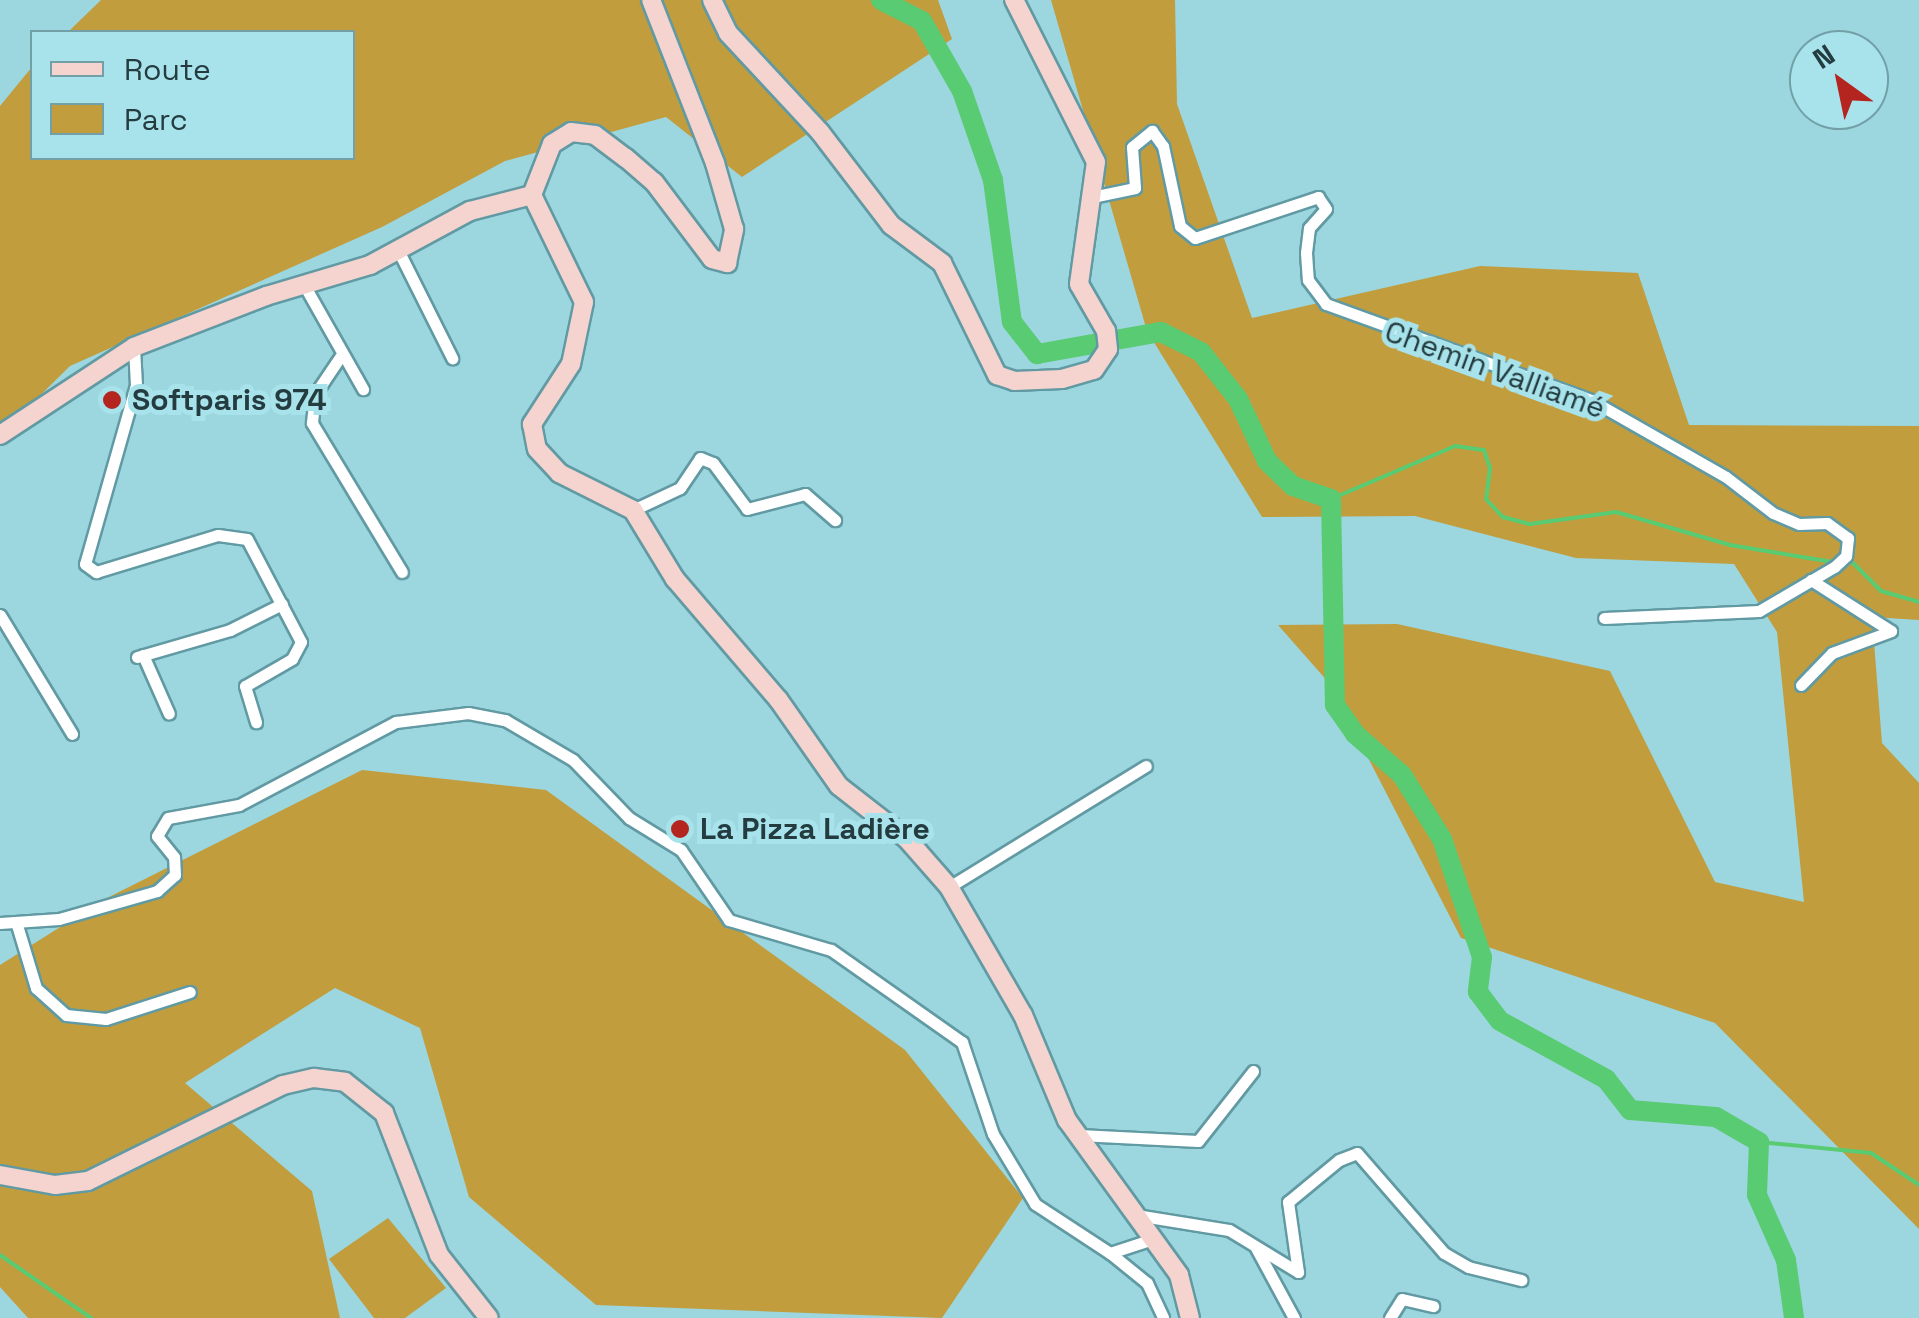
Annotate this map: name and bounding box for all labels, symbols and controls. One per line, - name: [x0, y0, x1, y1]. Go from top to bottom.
- legend: [30, 30, 355, 160]
- north arrow: [1789, 30, 1889, 130]
- text: N: [1806, 36, 1841, 77]
- text: Route: [124, 50, 211, 89]
- text: Parc: [124, 100, 188, 139]
- street label: Chemin Valliamé: [1380, 313, 1610, 427]
- place label: Softparis 974: [132, 382, 326, 418]
- marker: Softparis 974: [101, 389, 123, 411]
- place label: La Pizza Ladière: [700, 811, 930, 847]
- marker: La Pizza Ladière: [669, 818, 691, 840]

